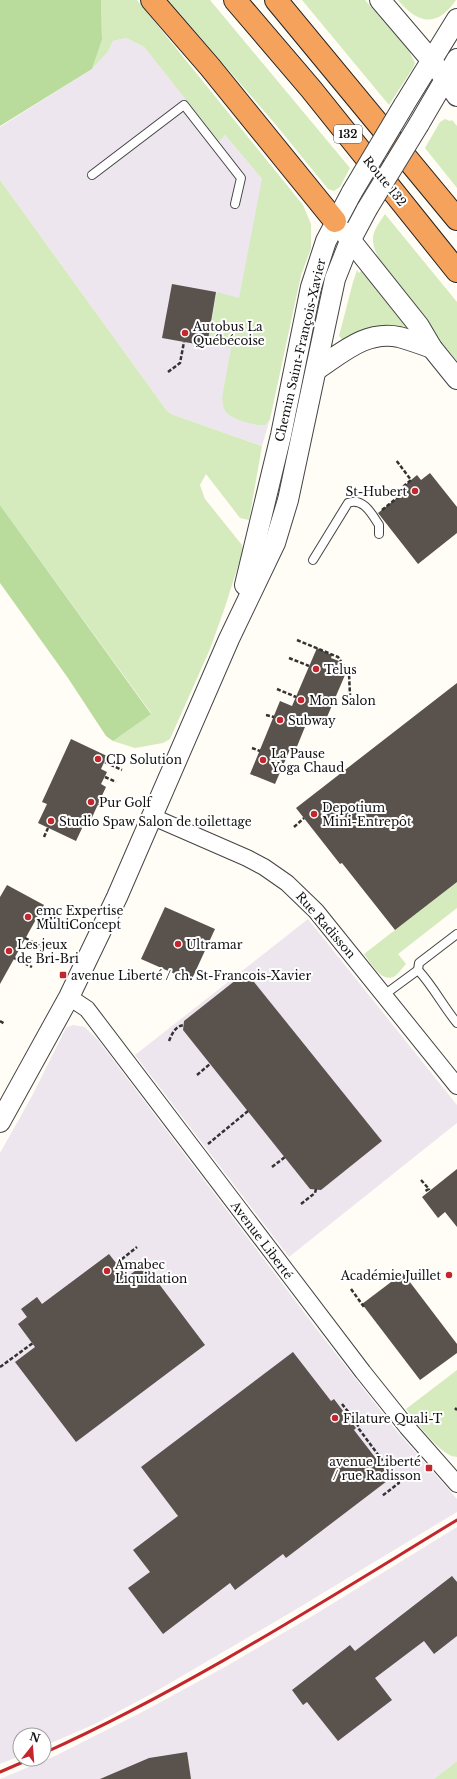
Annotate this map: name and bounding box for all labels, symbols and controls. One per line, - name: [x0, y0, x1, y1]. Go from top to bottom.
- road number: 132: [334, 125, 362, 143]
- street label: Route 132: [360, 153, 410, 209]
- street label: Chemin Saint-François-Xavier: [272, 257, 328, 443]
- place label: Autobus La Québécoise: [192, 319, 265, 348]
- marker: Autobus La Québécoise: [180, 328, 190, 338]
- place label: St-Hubert: [345, 484, 407, 499]
- marker: St-Hubert: [410, 486, 420, 496]
- place label: Telus: [324, 662, 357, 677]
- marker: Telus: [311, 664, 321, 674]
- place label: Mon Salon: [309, 693, 376, 708]
- marker: Mon Salon: [296, 695, 306, 705]
- place label: Subway: [288, 713, 336, 728]
- marker: Subway: [275, 715, 285, 725]
- place label: La Pause Yoga Chaud: [270, 746, 344, 775]
- place label: CD Solution: [106, 752, 182, 767]
- marker: CD Solution: [93, 754, 103, 764]
- marker: La Pause Yoga Chaud: [258, 755, 268, 765]
- place label: Pur Golf: [99, 795, 153, 810]
- marker: Pur Golf: [86, 797, 96, 807]
- place label: Depotium Mini-Entrepôt: [322, 800, 412, 829]
- marker: Depotium Mini-Entrepôt: [309, 809, 319, 819]
- place label: Studio Spaw Salon de toilettage: [59, 814, 252, 829]
- marker: Studio Spaw Salon de toilettage: [46, 816, 56, 826]
- street label: Rue Radisson: [293, 889, 359, 961]
- place label: emc Expertise MultiConcept: [36, 903, 123, 932]
- marker: emc Expertise MultiConcept: [23, 912, 33, 922]
- place label: Les jeux de Bri-Bri: [17, 937, 79, 966]
- place label: Ultramar: [186, 937, 243, 952]
- marker: Ultramar: [173, 939, 183, 949]
- marker: Les jeux de Bri-Bri: [4, 946, 14, 956]
- place label: avenue Liberté / ch. St-Francois-Xavier: [71, 968, 311, 983]
- marker: avenue Liberté / ch. St-Francois-Xavier: [58, 970, 68, 980]
- street label: Avenue Liberté: [227, 1197, 296, 1282]
- place label: Amabec Liquidation: [114, 1257, 187, 1286]
- marker: Amabec Liquidation: [102, 1266, 112, 1276]
- place label: Académie Juillet: [340, 1268, 441, 1283]
- marker: Académie Juillet: [444, 1270, 454, 1280]
- place label: Filature Quali-T: [343, 1411, 443, 1426]
- marker: Filature Quali-T: [330, 1413, 340, 1423]
- place label: avenue Liberté / rue Radisson: [329, 1454, 421, 1483]
- marker: avenue Liberté / rue Radisson: [424, 1463, 434, 1473]
- north arrow: [12, 1727, 52, 1767]
- text: N: [28, 1729, 43, 1746]

